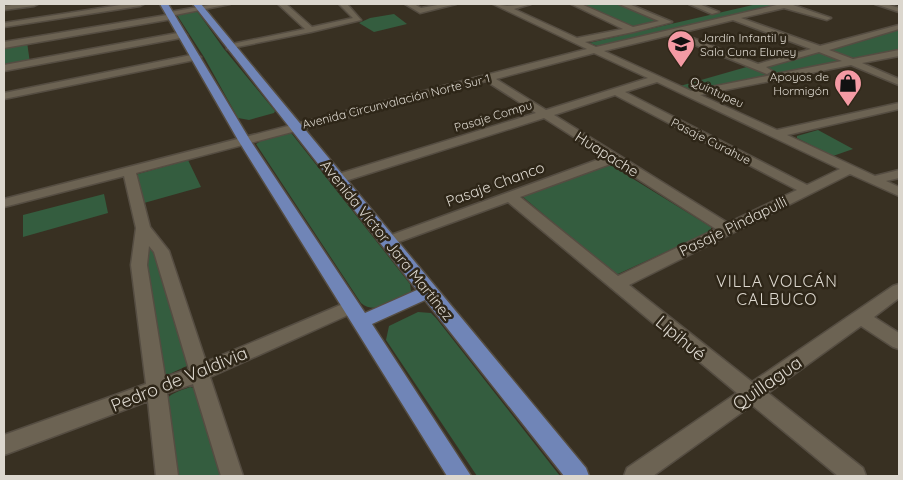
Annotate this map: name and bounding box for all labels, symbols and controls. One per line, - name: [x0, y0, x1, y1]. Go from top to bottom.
- school or university icon: Jardín Infantil y Sala Cuna Eluney: [666, 29, 696, 68]
- place label: Jardín Infantil y Sala Cuna Eluney: [700, 30, 796, 59]
- shop icon: Apoyos de Hormigón: [833, 68, 863, 107]
- place label: Apoyos de Hormigón: [770, 69, 829, 98]
- street label: Avenida Circunvalación Norte Sur 1: [301, 70, 491, 132]
- street label: Quintupeu: [688, 73, 746, 111]
- street label: Pasaje Compu: [452, 97, 534, 135]
- street label: Pasaje Curahue: [669, 114, 754, 168]
- street label: Huapache: [572, 127, 642, 181]
- street label: Avenida Víctor Jara Martínez: [316, 156, 458, 324]
- street label: Pasaje Chanco: [443, 157, 547, 211]
- street label: Pasaje Pindapulli: [676, 192, 790, 260]
- district label: VILLA VOLCÁN CALBUCO: [716, 271, 838, 309]
- street label: Lipihué: [651, 310, 711, 366]
- street label: Pedro de Valdivia: [107, 341, 251, 417]
- street label: Quillagua: [728, 351, 806, 415]

